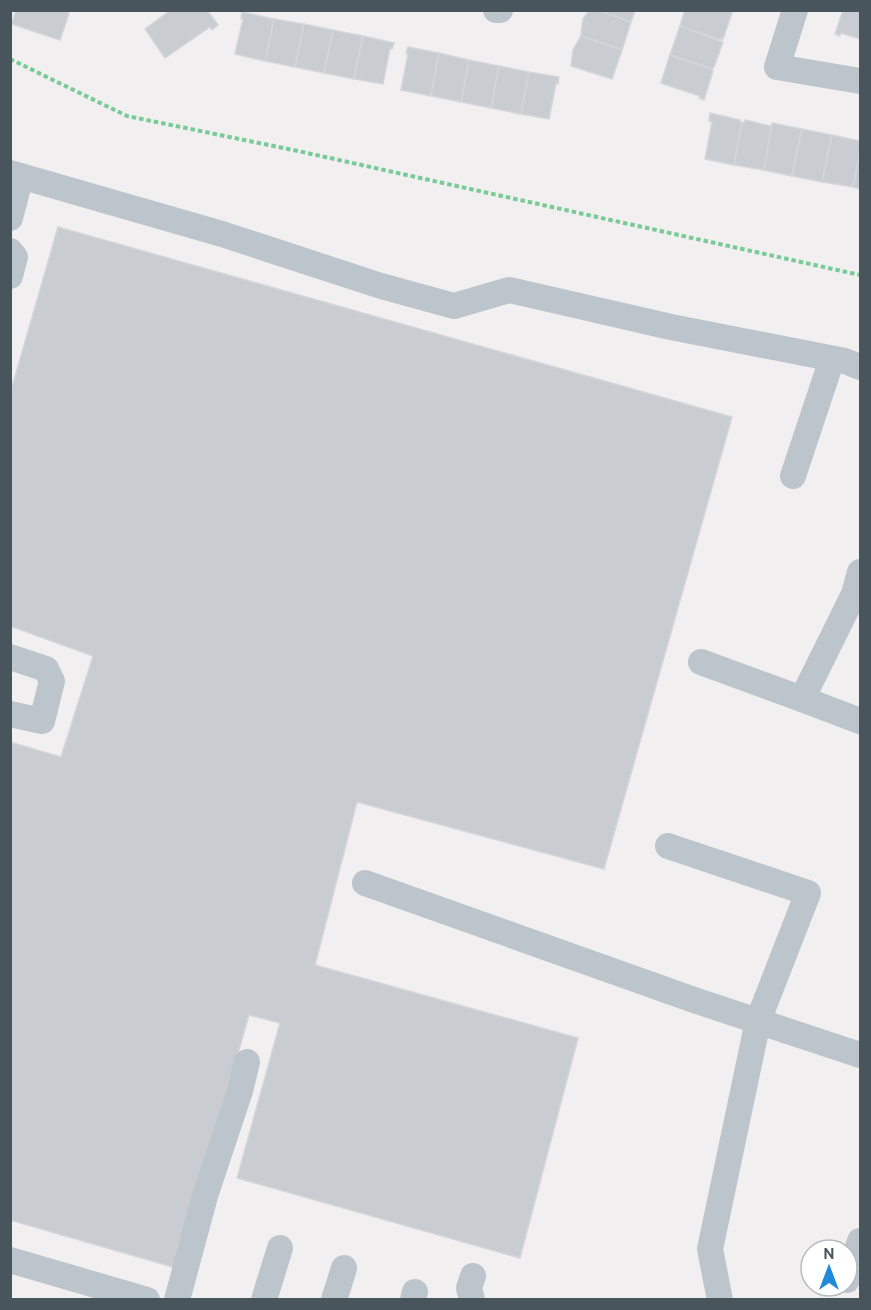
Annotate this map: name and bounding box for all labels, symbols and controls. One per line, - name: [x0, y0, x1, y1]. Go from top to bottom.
- north arrow: [799, 1238, 859, 1298]
- text: N: [823, 1244, 835, 1263]

